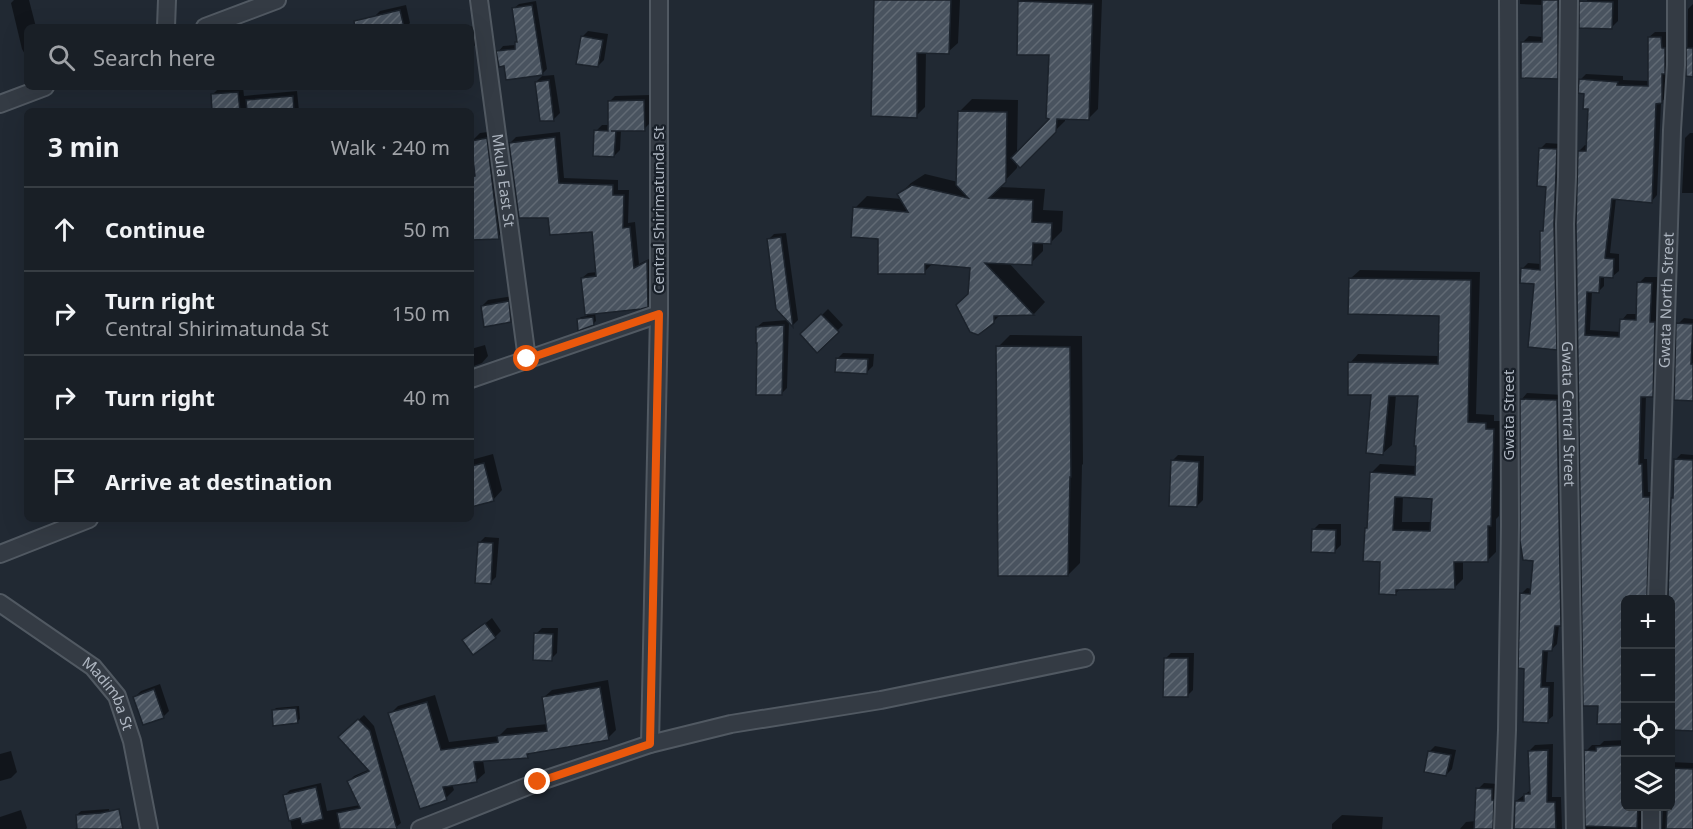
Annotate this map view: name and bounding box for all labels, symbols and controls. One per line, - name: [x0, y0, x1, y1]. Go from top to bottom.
- search box: [24, 24, 474, 90]
- icon: search: [45, 41, 78, 74]
- text: Search here: [93, 42, 215, 72]
- street label: Central Shirimatunda St: [648, 126, 668, 294]
- text: 3 min: [48, 129, 120, 165]
- street label: Mkula East St: [488, 132, 520, 229]
- text: Walk · 240 m: [331, 134, 450, 161]
- icon: ahead: [48, 213, 81, 246]
- text: Continue: [105, 214, 205, 244]
- text: 50 m: [403, 216, 450, 243]
- street label: Gwata North Street: [1653, 231, 1678, 368]
- text: Turn right: [105, 285, 215, 315]
- icon: right: [48, 297, 81, 330]
- text: 150 m: [392, 300, 450, 327]
- text: Central Shirimatunda St: [105, 315, 329, 342]
- street label: Gwata Central Street: [1558, 341, 1580, 487]
- route start: [513, 345, 539, 371]
- street label: Gwata Street: [1498, 369, 1518, 460]
- icon: right: [48, 381, 81, 414]
- text: Turn right: [105, 382, 215, 412]
- text: 40 m: [403, 384, 450, 411]
- icon: arrive: [48, 465, 81, 498]
- text: Arrive at destination: [105, 466, 332, 496]
- map controls: [1621, 595, 1675, 811]
- button: +: [1621, 595, 1675, 649]
- button: −: [1621, 649, 1675, 703]
- street label: Madimba St: [79, 652, 139, 733]
- button: locate: [1621, 703, 1675, 757]
- button: layers: [1621, 757, 1675, 811]
- route end: [524, 768, 550, 794]

